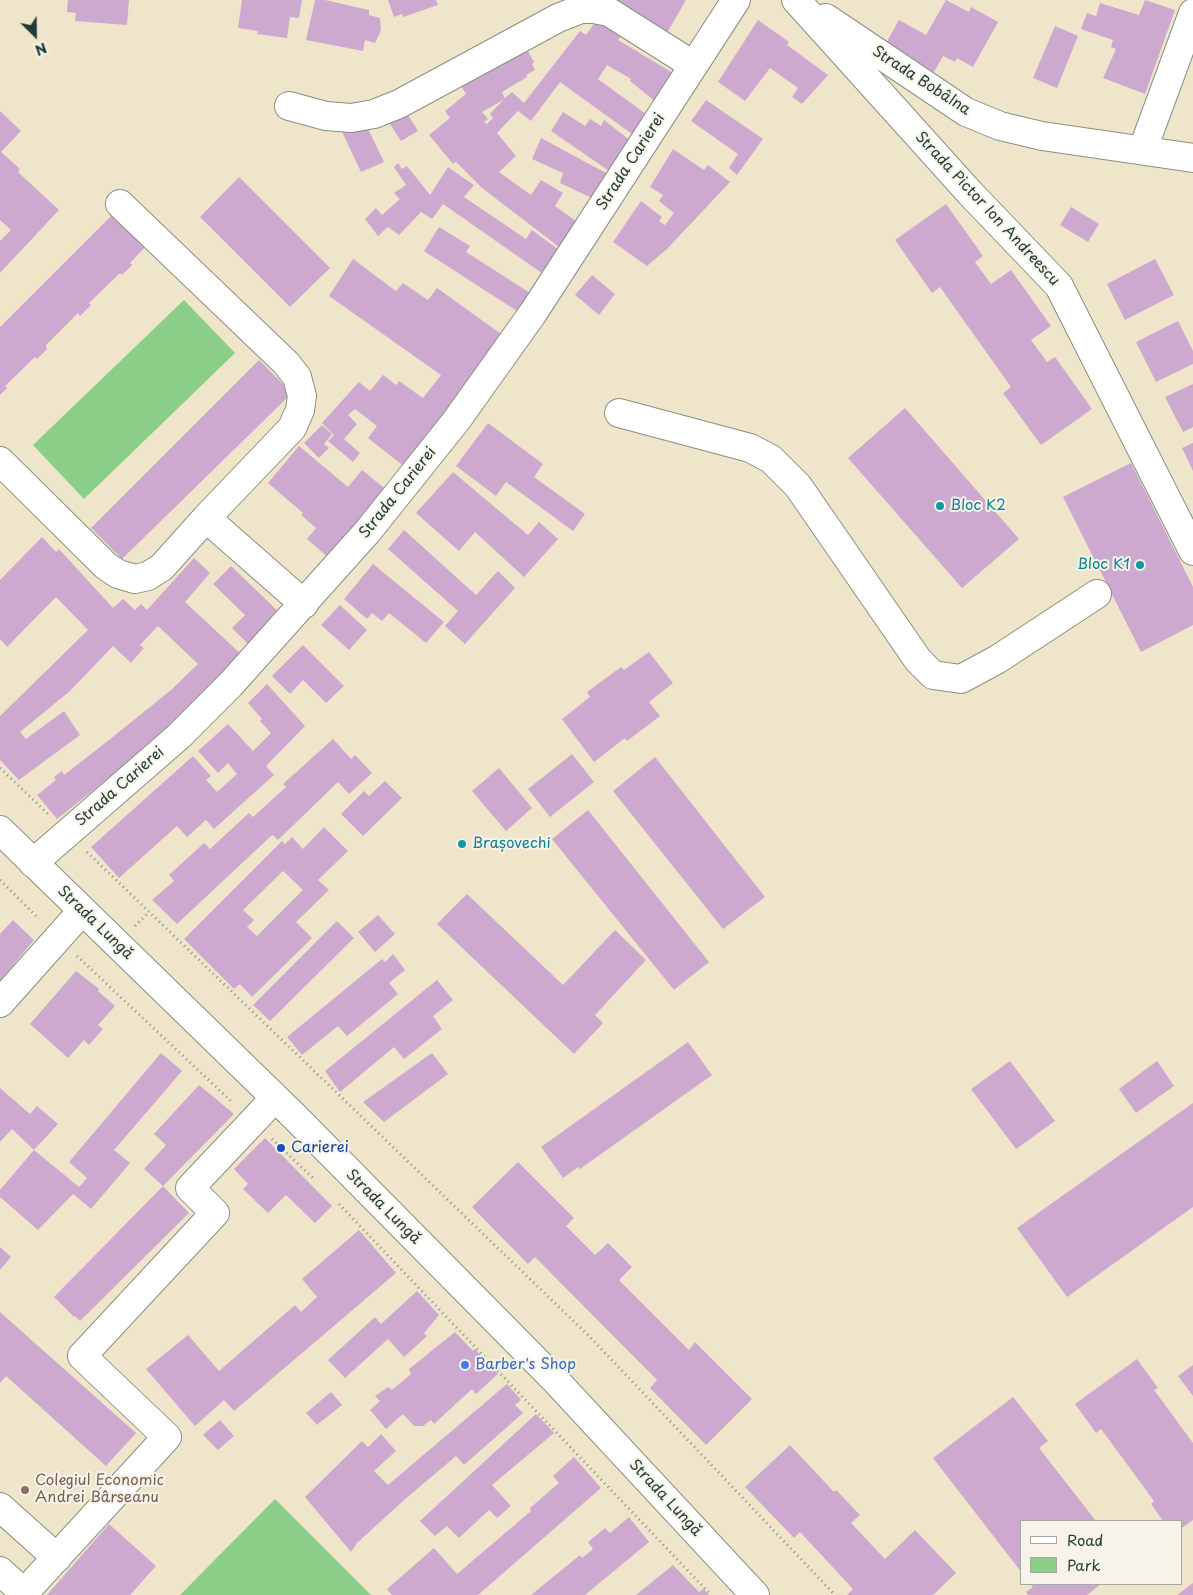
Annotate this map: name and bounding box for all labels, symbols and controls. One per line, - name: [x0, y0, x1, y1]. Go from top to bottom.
- north arrow: [10, 10, 60, 60]
- text: N: [32, 37, 50, 61]
- street label: Strada Bobâlna: [869, 43, 973, 119]
- street label: Strada Carierei: [593, 110, 669, 214]
- street label: Strada Pictor Ion Andreescu: [911, 128, 1063, 290]
- street label: Strada Carierei: [356, 444, 440, 542]
- place label: Bloc K2: [950, 497, 1006, 515]
- marker: Bloc K2: [934, 500, 946, 512]
- place label: Bloc K1: [1077, 556, 1130, 574]
- marker: Bloc K1: [1134, 559, 1146, 571]
- street label: Strada Carierei: [72, 743, 168, 831]
- place label: Brașovechi: [472, 835, 551, 853]
- marker: Brașovechi: [456, 838, 468, 850]
- street label: Strada Lungă: [53, 882, 137, 964]
- place label: Carierei: [291, 1139, 349, 1157]
- marker: Carierei: [275, 1142, 287, 1154]
- street label: Strada Lungă: [342, 1166, 424, 1248]
- place label: Barber's Shop: [475, 1356, 576, 1374]
- marker: Barber's Shop: [459, 1359, 471, 1371]
- street label: Strada Lungă: [625, 1456, 705, 1540]
- place label: Colegiul Economic Andrei Bârseanu: [35, 1472, 164, 1507]
- marker: Colegiul Economic Andrei Bârseanu: [19, 1484, 31, 1496]
- legend: [1020, 1520, 1183, 1585]
- text: Road: [1067, 1528, 1103, 1551]
- text: Park: [1067, 1553, 1101, 1576]

